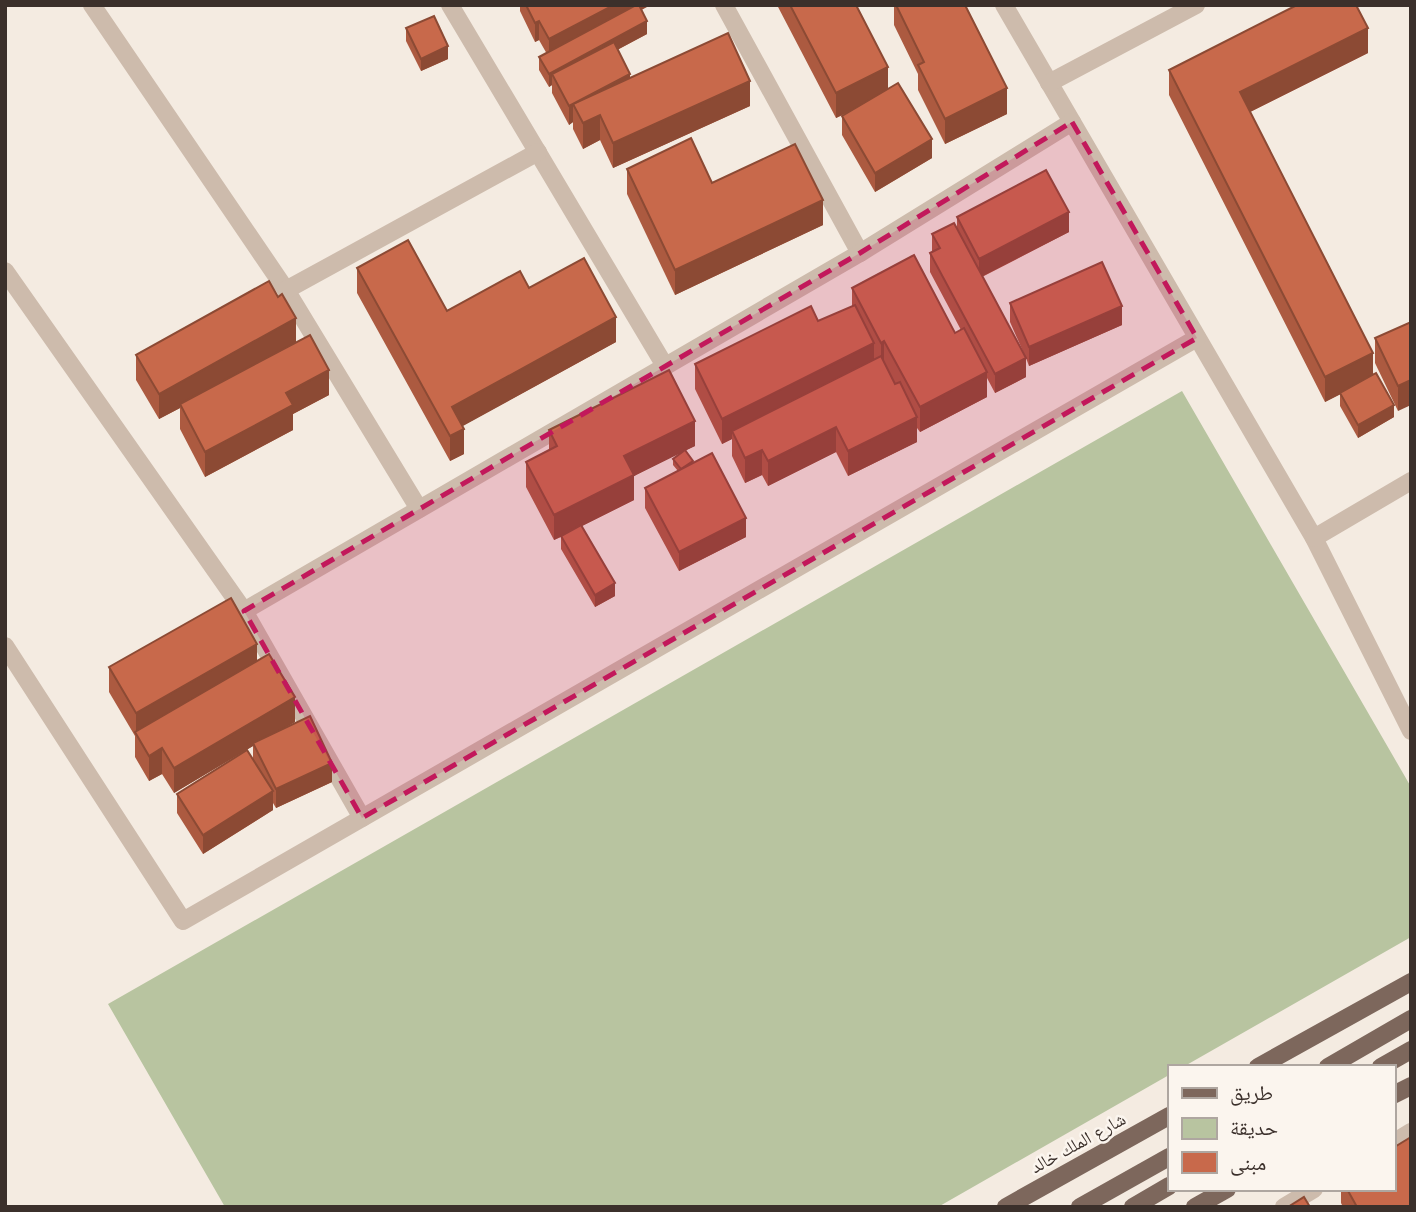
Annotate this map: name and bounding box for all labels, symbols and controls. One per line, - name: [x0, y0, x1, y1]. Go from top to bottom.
- legend: [1168, 1065, 1395, 1191]
- text: طريق: [1230, 1079, 1273, 1106]
- street label: شارع الملك خالد: [1026, 1107, 1130, 1178]
- text: حديقة: [1230, 1114, 1278, 1140]
- text: مبنى: [1230, 1149, 1266, 1176]

